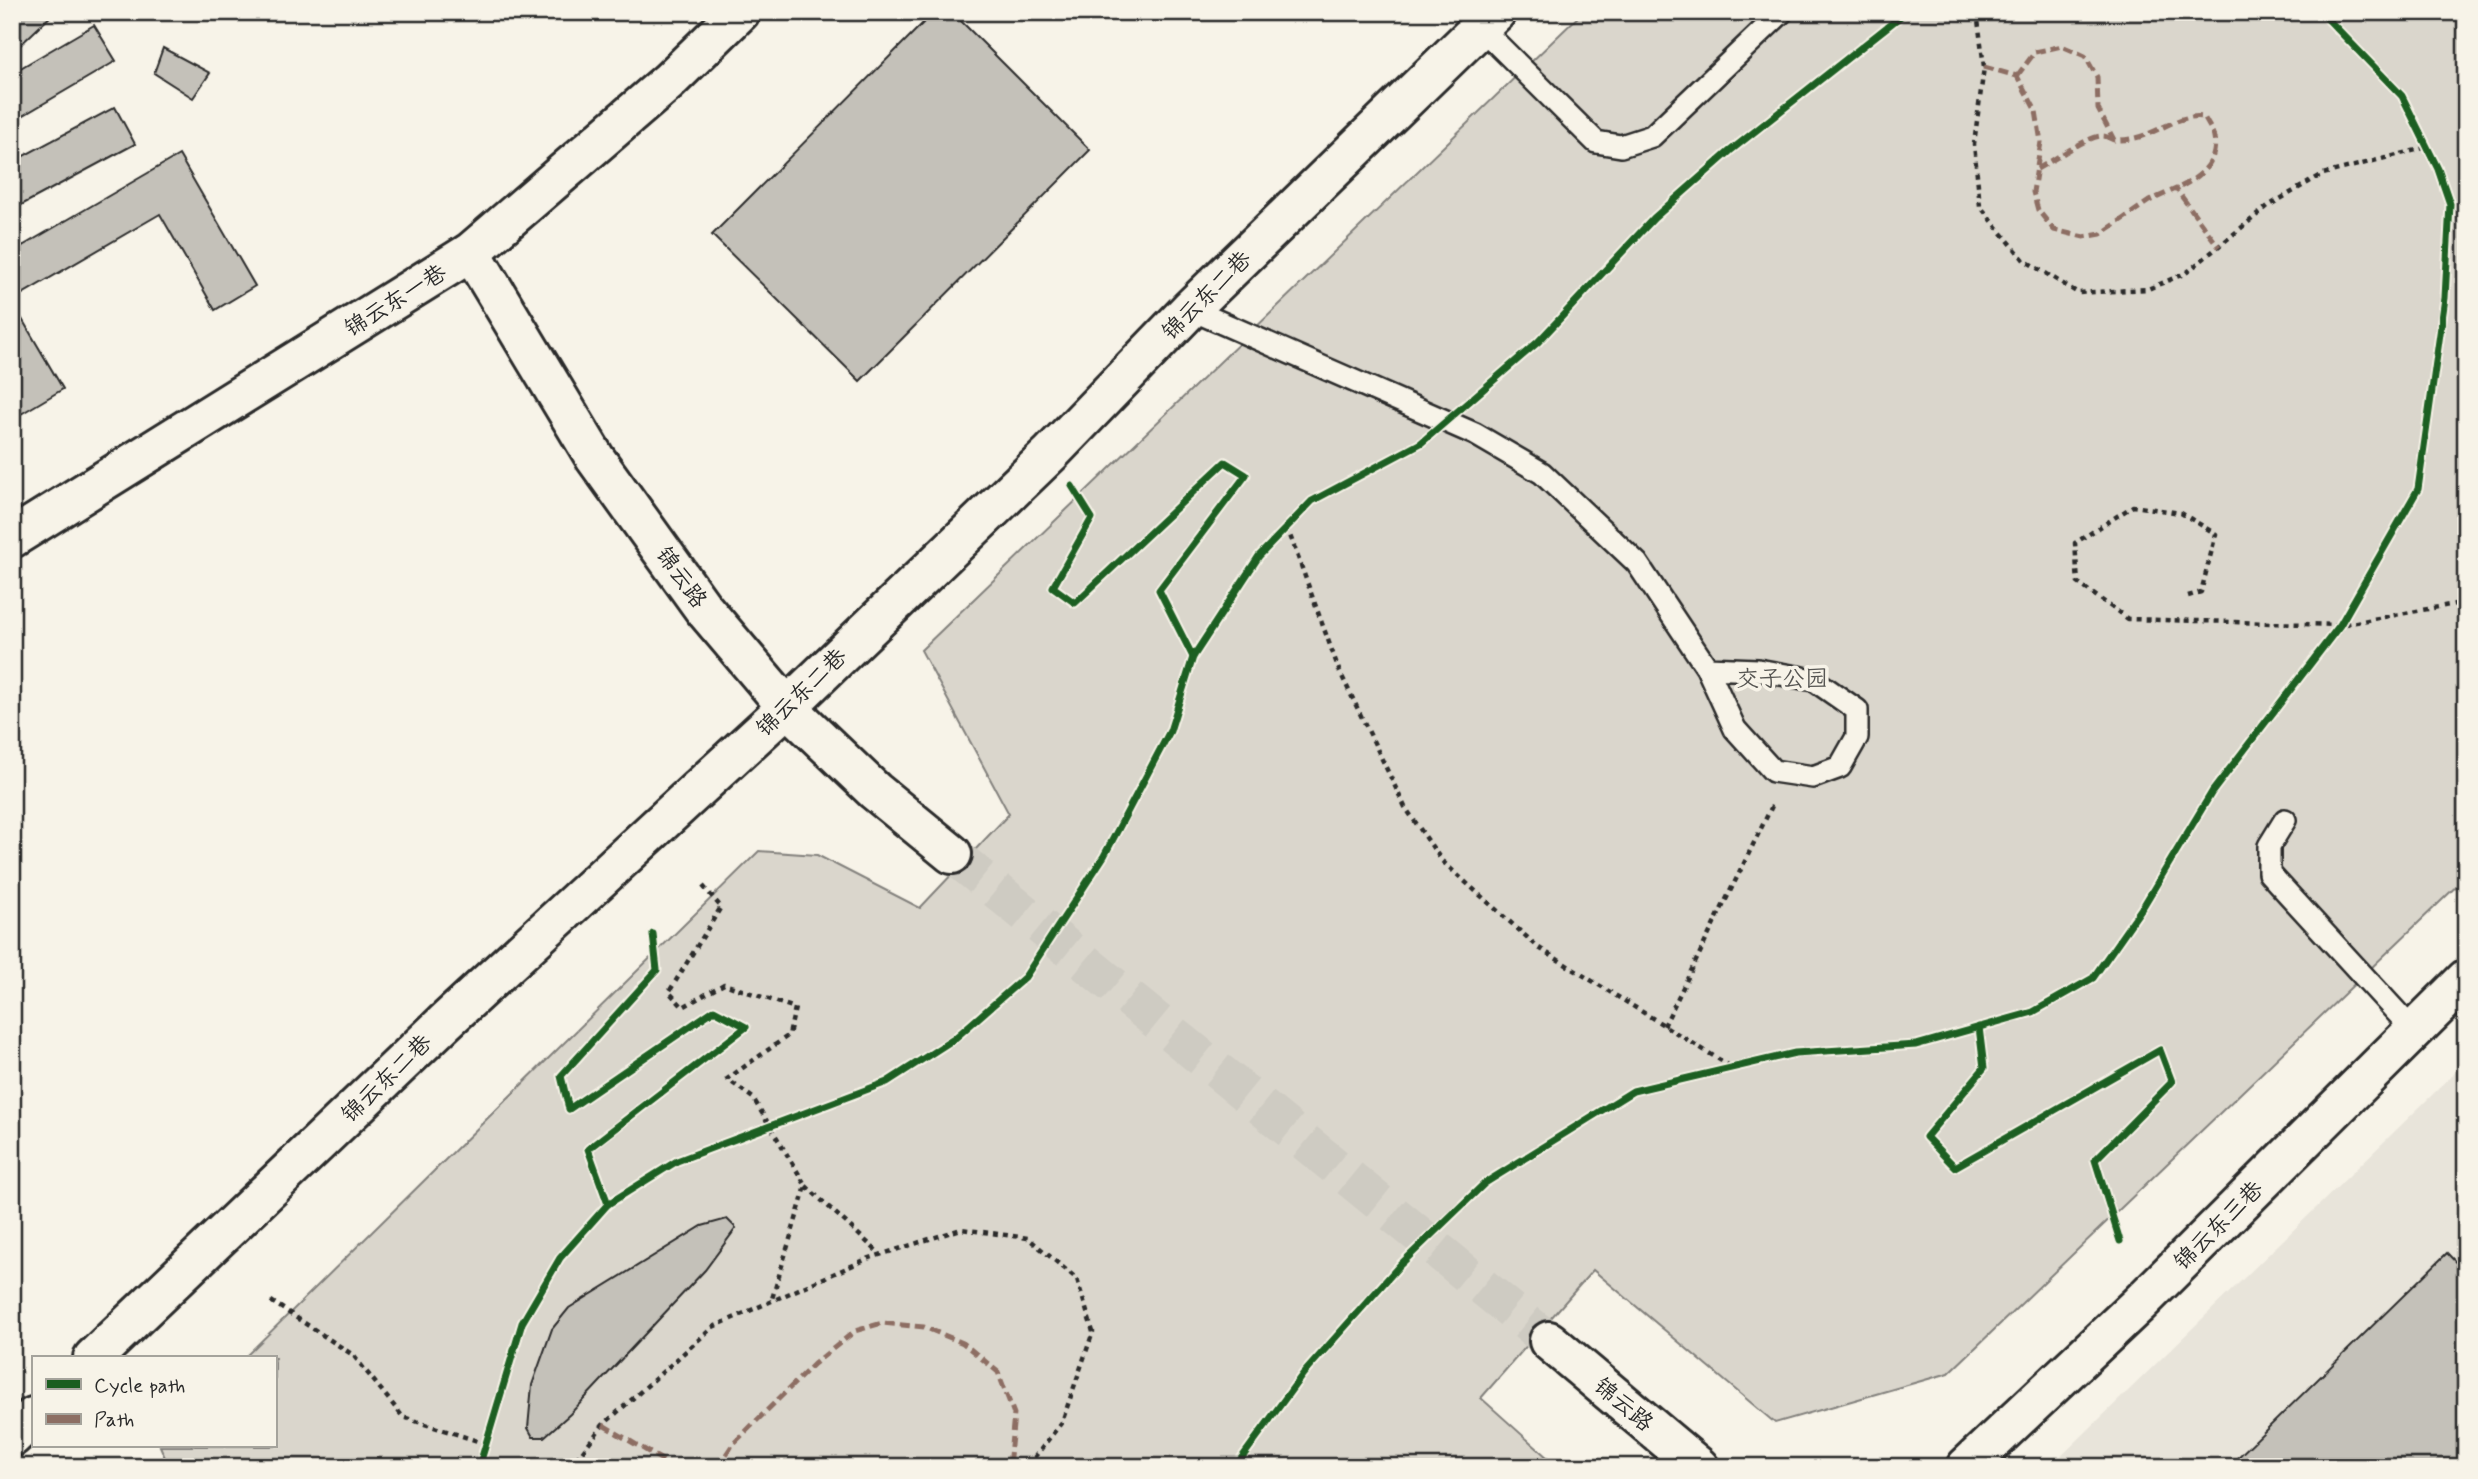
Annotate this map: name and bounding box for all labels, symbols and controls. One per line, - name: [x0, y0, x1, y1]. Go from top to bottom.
- street label: 锦云东二巷: [1156, 244, 1259, 348]
- street label: 锦云东一巷: [339, 258, 454, 345]
- street label: 锦云路: [648, 541, 713, 615]
- street label: 锦云东二巷: [751, 642, 855, 744]
- park label: 交子公园: [1736, 665, 1828, 695]
- street label: 锦云东二巷: [336, 1028, 440, 1130]
- street label: 锦云东三巷: [2168, 1174, 2271, 1278]
- legend: [32, 1356, 276, 1448]
- text: Cycle path: [94, 1372, 185, 1400]
- street label: 锦云路: [1587, 1372, 1659, 1439]
- text: Path: [94, 1406, 134, 1434]

